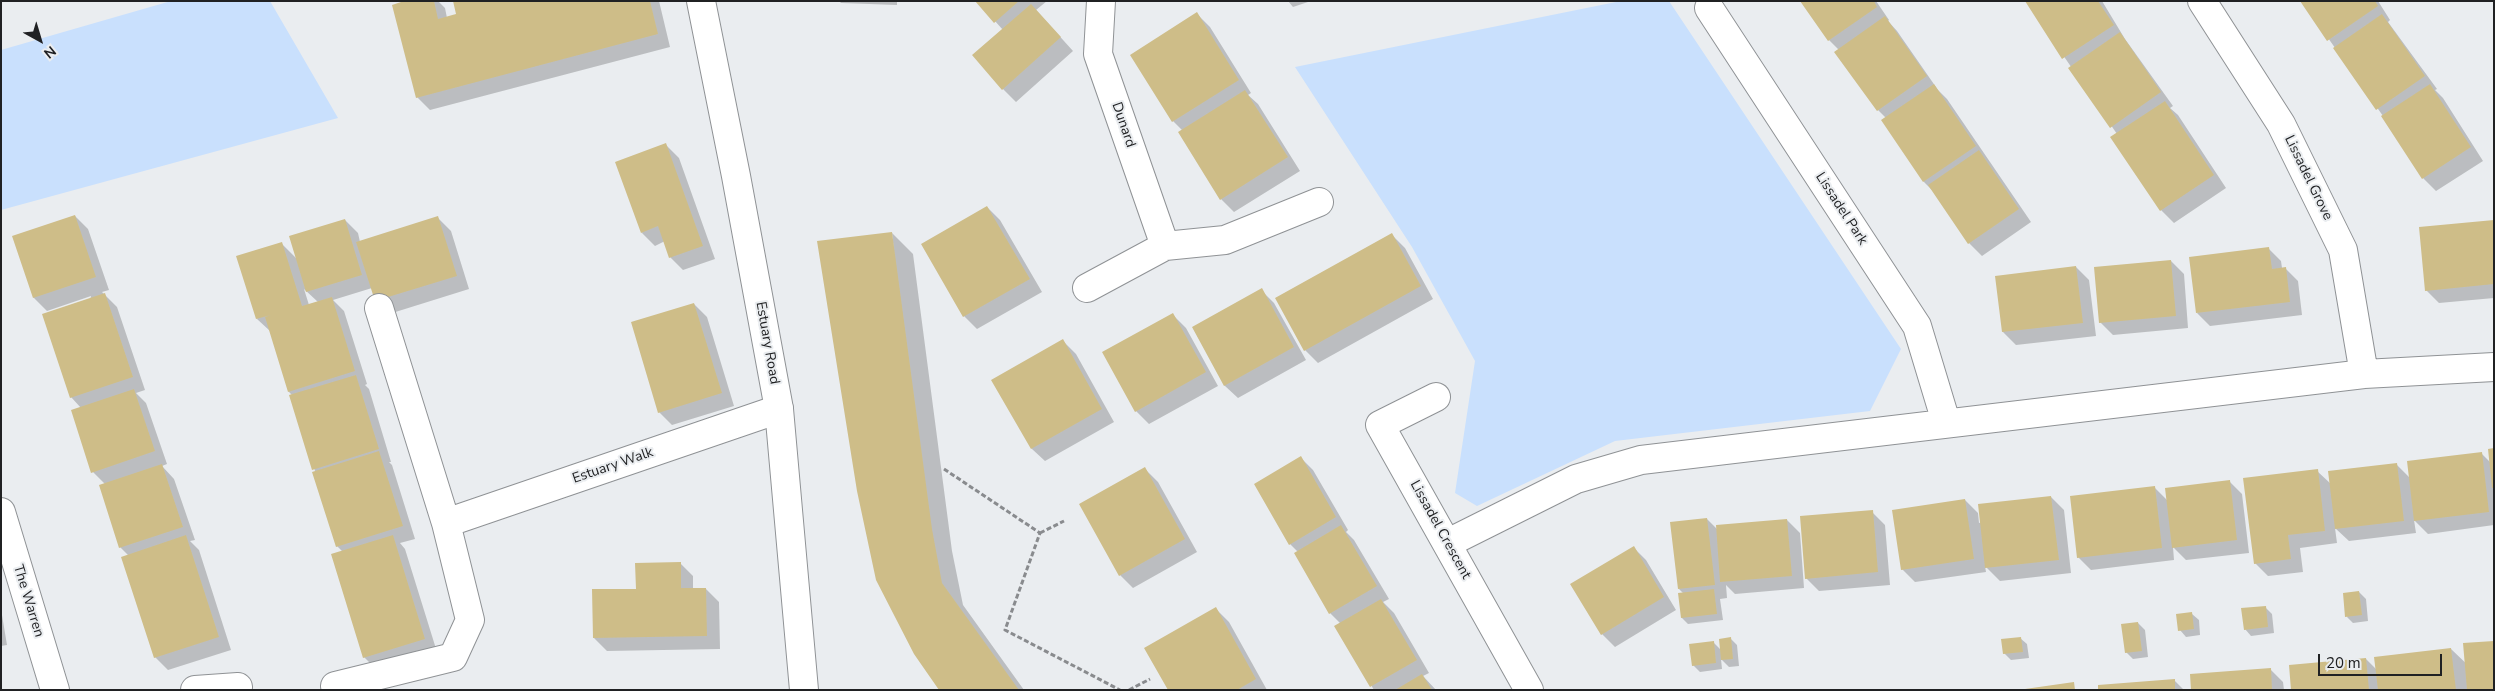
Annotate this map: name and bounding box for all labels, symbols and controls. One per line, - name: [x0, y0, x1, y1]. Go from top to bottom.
- north arrow: [15, 15, 65, 65]
- text: N: [40, 41, 60, 63]
- street label: Dunard: [1107, 100, 1139, 150]
- street label: Lissadel Grove: [2280, 133, 2336, 223]
- street label: Lissadel Park: [1811, 170, 1871, 248]
- street label: Estuary Road: [751, 300, 783, 386]
- street label: Estuary Walk: [570, 444, 656, 488]
- street label: Lissadel Crescent: [1406, 478, 1474, 582]
- street label: The Warren: [9, 563, 47, 639]
- scale bar: [2320, 644, 2444, 676]
- text: 20 m: [2326, 653, 2361, 673]

